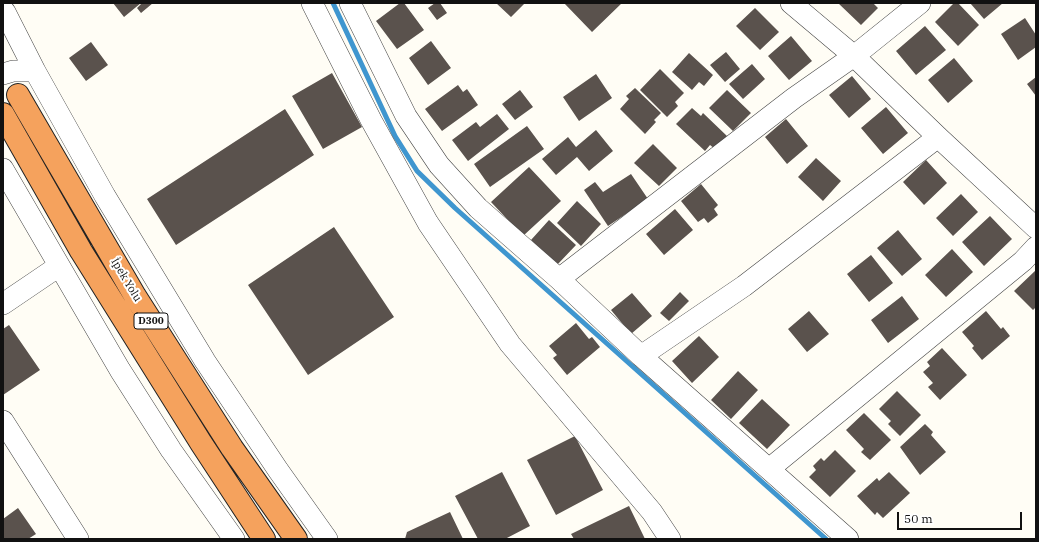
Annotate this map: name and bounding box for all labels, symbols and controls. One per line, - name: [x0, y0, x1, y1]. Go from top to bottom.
- street label: İpek Yolu: [108, 256, 144, 304]
- road number: D300: [134, 313, 168, 329]
- scale bar: [899, 504, 1024, 530]
- text: 50 m: [904, 511, 933, 526]

